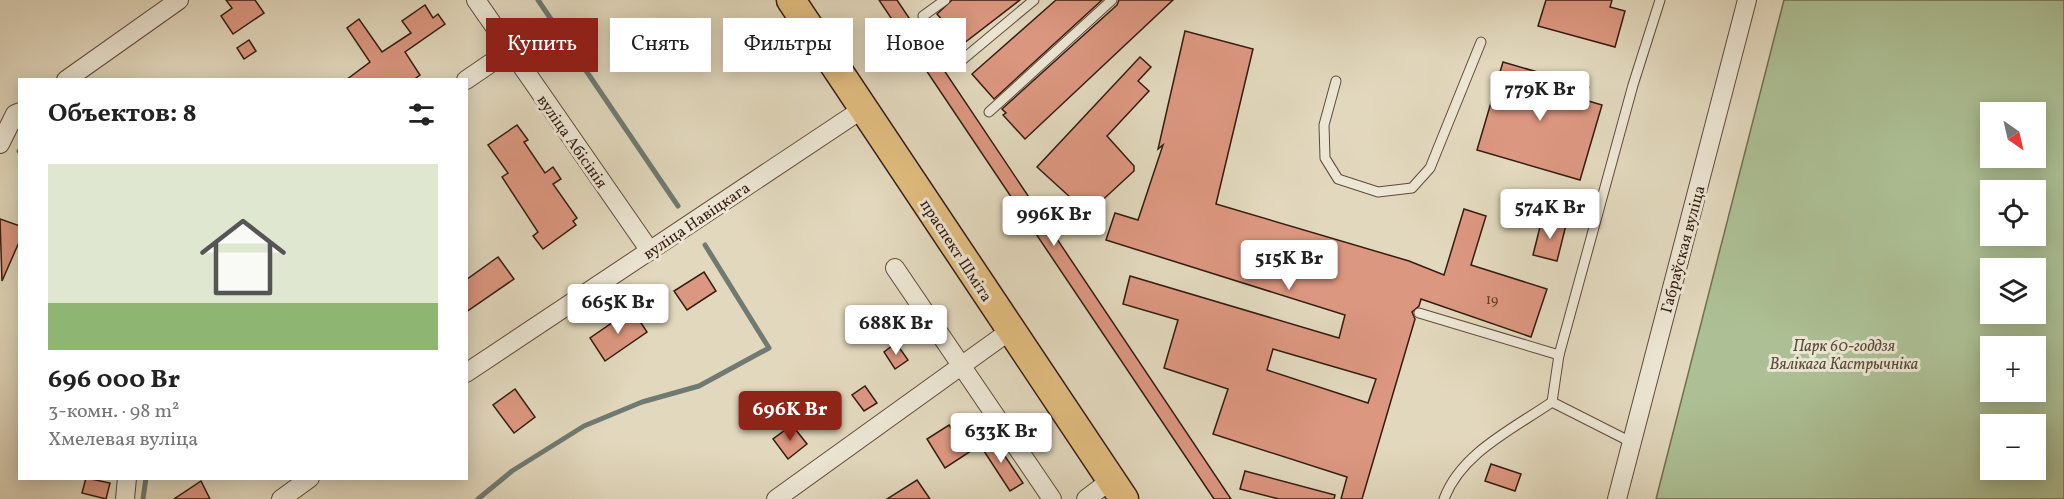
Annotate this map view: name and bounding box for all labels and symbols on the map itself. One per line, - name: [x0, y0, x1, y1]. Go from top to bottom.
- pin: 779K Br: [1485, 71, 1595, 122]
- street label: вуліца Абісінія: [531, 91, 612, 193]
- north arrow: [1980, 102, 2046, 168]
- street label: вуліца Навіцкага: [639, 178, 755, 266]
- street label: Габраўская вуліца: [1656, 183, 1712, 316]
- pin: 574K Br: [1495, 189, 1605, 240]
- street label: праспект Шміта: [914, 196, 997, 307]
- pin: 996K Br: [999, 196, 1109, 247]
- pin: 515K Br: [1234, 240, 1344, 291]
- pin: 665K Br: [563, 284, 673, 335]
- house number: 19: [1486, 291, 1498, 310]
- pin: 688K Br: [841, 305, 951, 356]
- park label: Парк 60-годдзя Вялікага Кастрычніка: [1770, 336, 1919, 376]
- pin: 696K Br: [735, 391, 845, 442]
- pin: 633K Br: [946, 413, 1056, 464]

